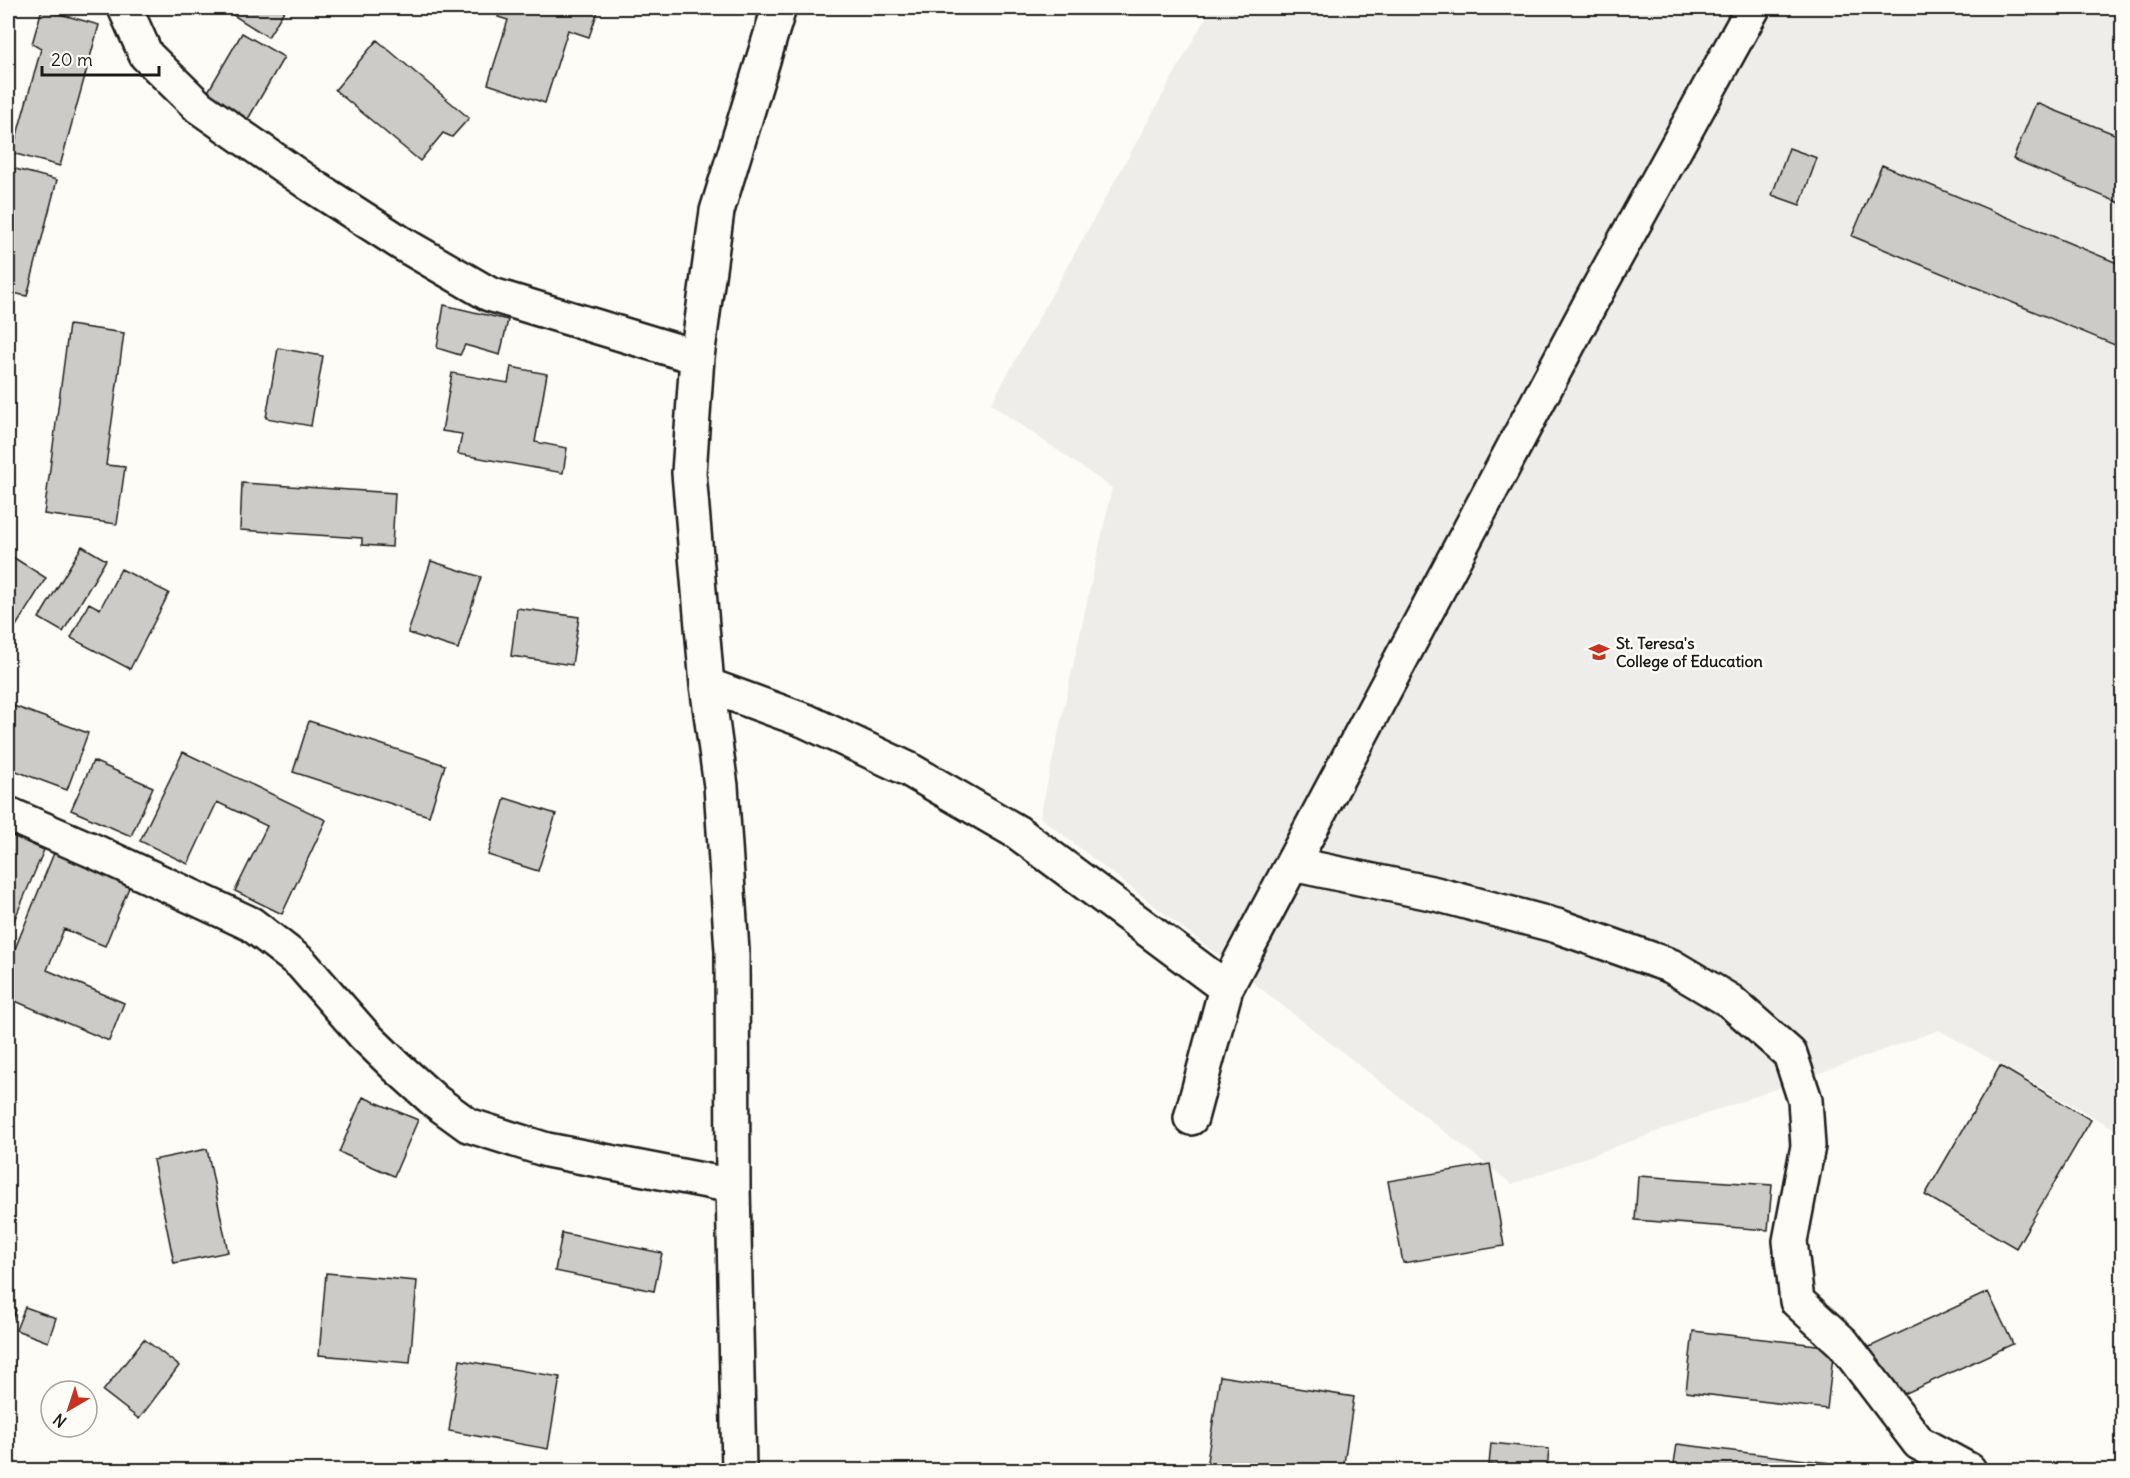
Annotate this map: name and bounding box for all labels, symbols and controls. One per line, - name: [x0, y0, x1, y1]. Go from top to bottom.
- scale bar: [42, 39, 159, 77]
- text: 20 m: [51, 48, 93, 71]
- place label: St. Teresa's College of Education: [1616, 633, 1763, 672]
- school or university icon: St. Teresa's College of Education: [1587, 640, 1611, 664]
- north arrow: [39, 1379, 99, 1439]
- text: N: [49, 1409, 70, 1432]

